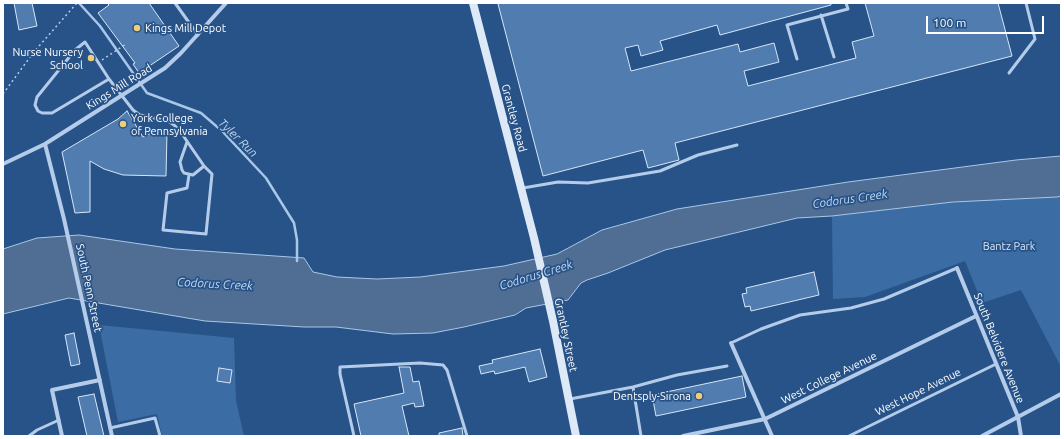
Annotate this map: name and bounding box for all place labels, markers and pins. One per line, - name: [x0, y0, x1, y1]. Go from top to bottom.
- place label: Kings Mill Depot: [145, 21, 226, 35]
- marker: Kings Mill Depot: [132, 23, 142, 33]
- place label: Nurse Nursery School: [12, 45, 83, 71]
- marker: Nurse Nursery School: [86, 53, 96, 63]
- place label: York College of Pennsylvania: [131, 111, 208, 137]
- marker: York College of Pennsylvania: [118, 119, 128, 129]
- place label: Dentsply-Sirona: [613, 389, 691, 403]
- marker: Dentsply-Sirona: [694, 391, 704, 401]

